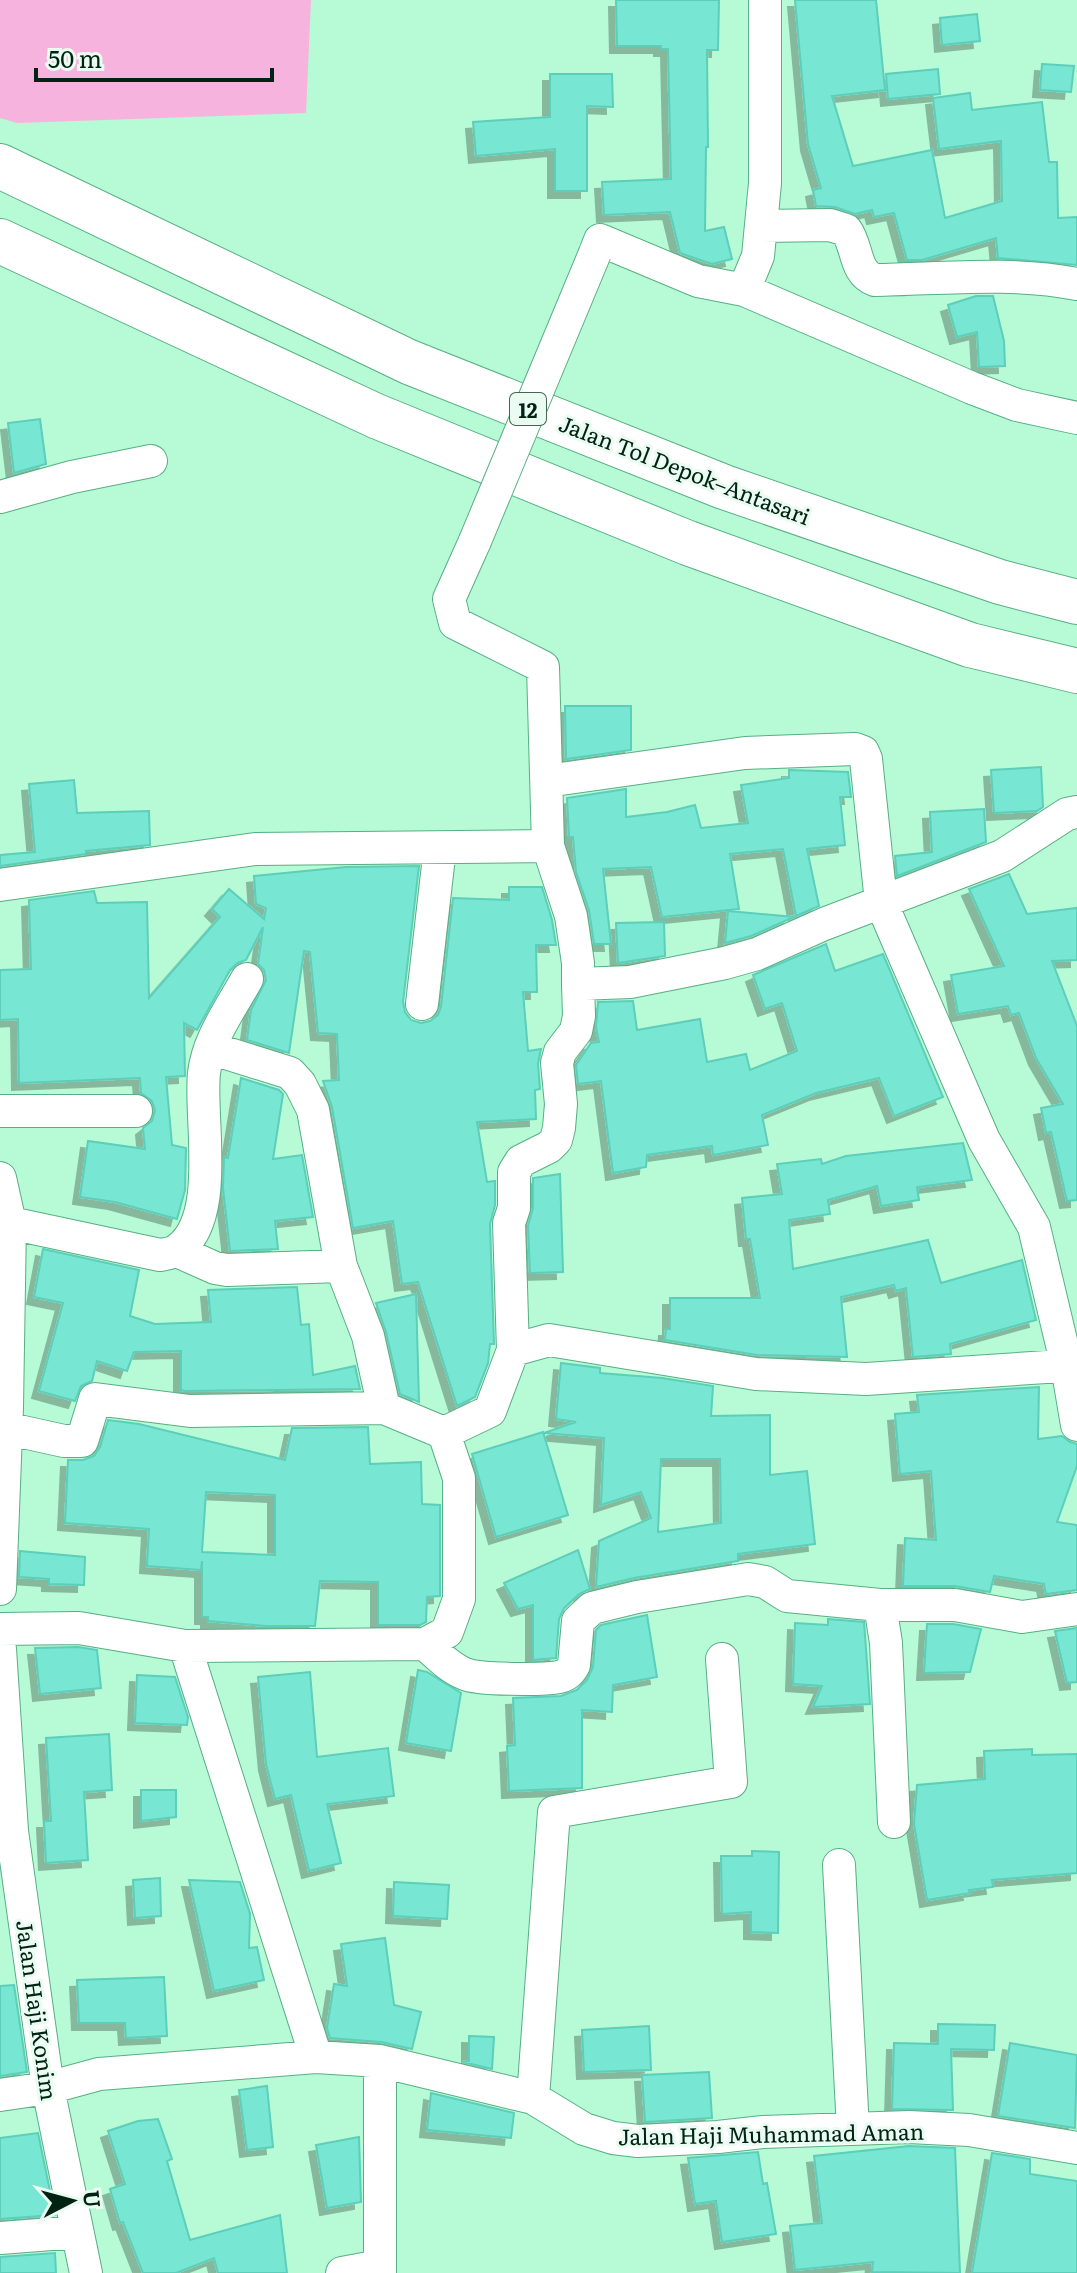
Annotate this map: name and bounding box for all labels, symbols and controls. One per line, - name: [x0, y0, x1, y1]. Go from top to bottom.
- scale bar: [36, 32, 272, 82]
- text: 50 m: [48, 40, 102, 75]
- road number: 12: [510, 393, 546, 425]
- street label: Jalan Tol Depok–Antasari: [554, 406, 816, 532]
- street label: Jalan Haji Konim: [9, 1918, 67, 2102]
- street label: Jalan Haji Muhammad Aman: [618, 2114, 924, 2152]
- north arrow: [32, 2161, 112, 2241]
- text: U: [76, 2188, 111, 2209]

